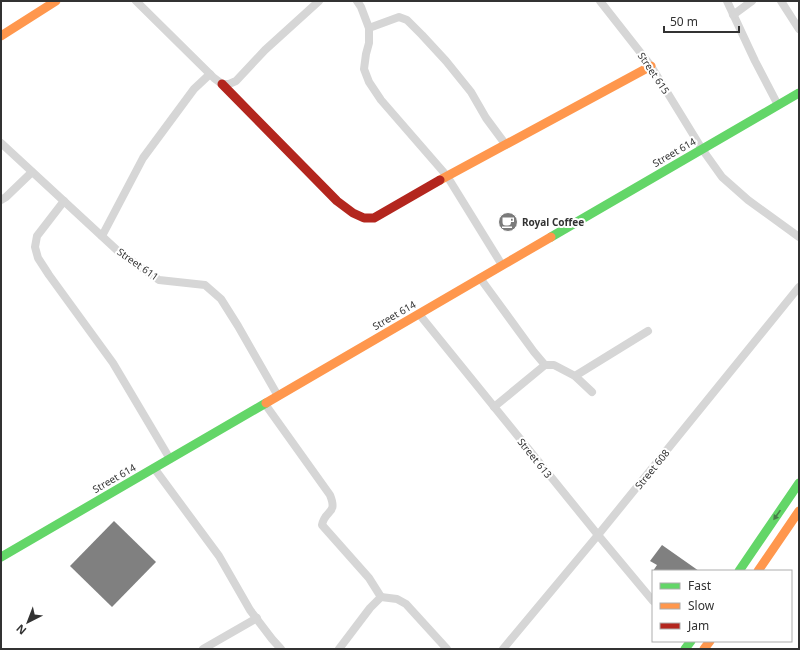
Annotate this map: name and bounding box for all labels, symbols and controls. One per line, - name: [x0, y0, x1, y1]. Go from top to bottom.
- scale bar: [664, 8, 739, 34]
- text: 50 m: [670, 13, 698, 30]
- street label: Street 615: [635, 49, 673, 97]
- street label: Street 614: [650, 134, 698, 170]
- cafe icon: Royal Coffee: [497, 211, 519, 233]
- place label: Royal Coffee: [522, 215, 584, 229]
- street label: Street 611: [114, 245, 162, 283]
- street label: Street 614: [370, 297, 418, 333]
- street label: Street 613: [515, 435, 556, 481]
- street label: Street 608: [632, 446, 673, 492]
- street label: Street 614: [90, 460, 138, 496]
- one-way arrow: [773, 510, 781, 521]
- legend: [652, 570, 792, 642]
- text: Fast: [688, 577, 712, 594]
- text: Slow: [688, 597, 715, 614]
- north arrow: [8, 602, 48, 642]
- text: Jam: [687, 617, 709, 634]
- text: N: [13, 621, 29, 638]

